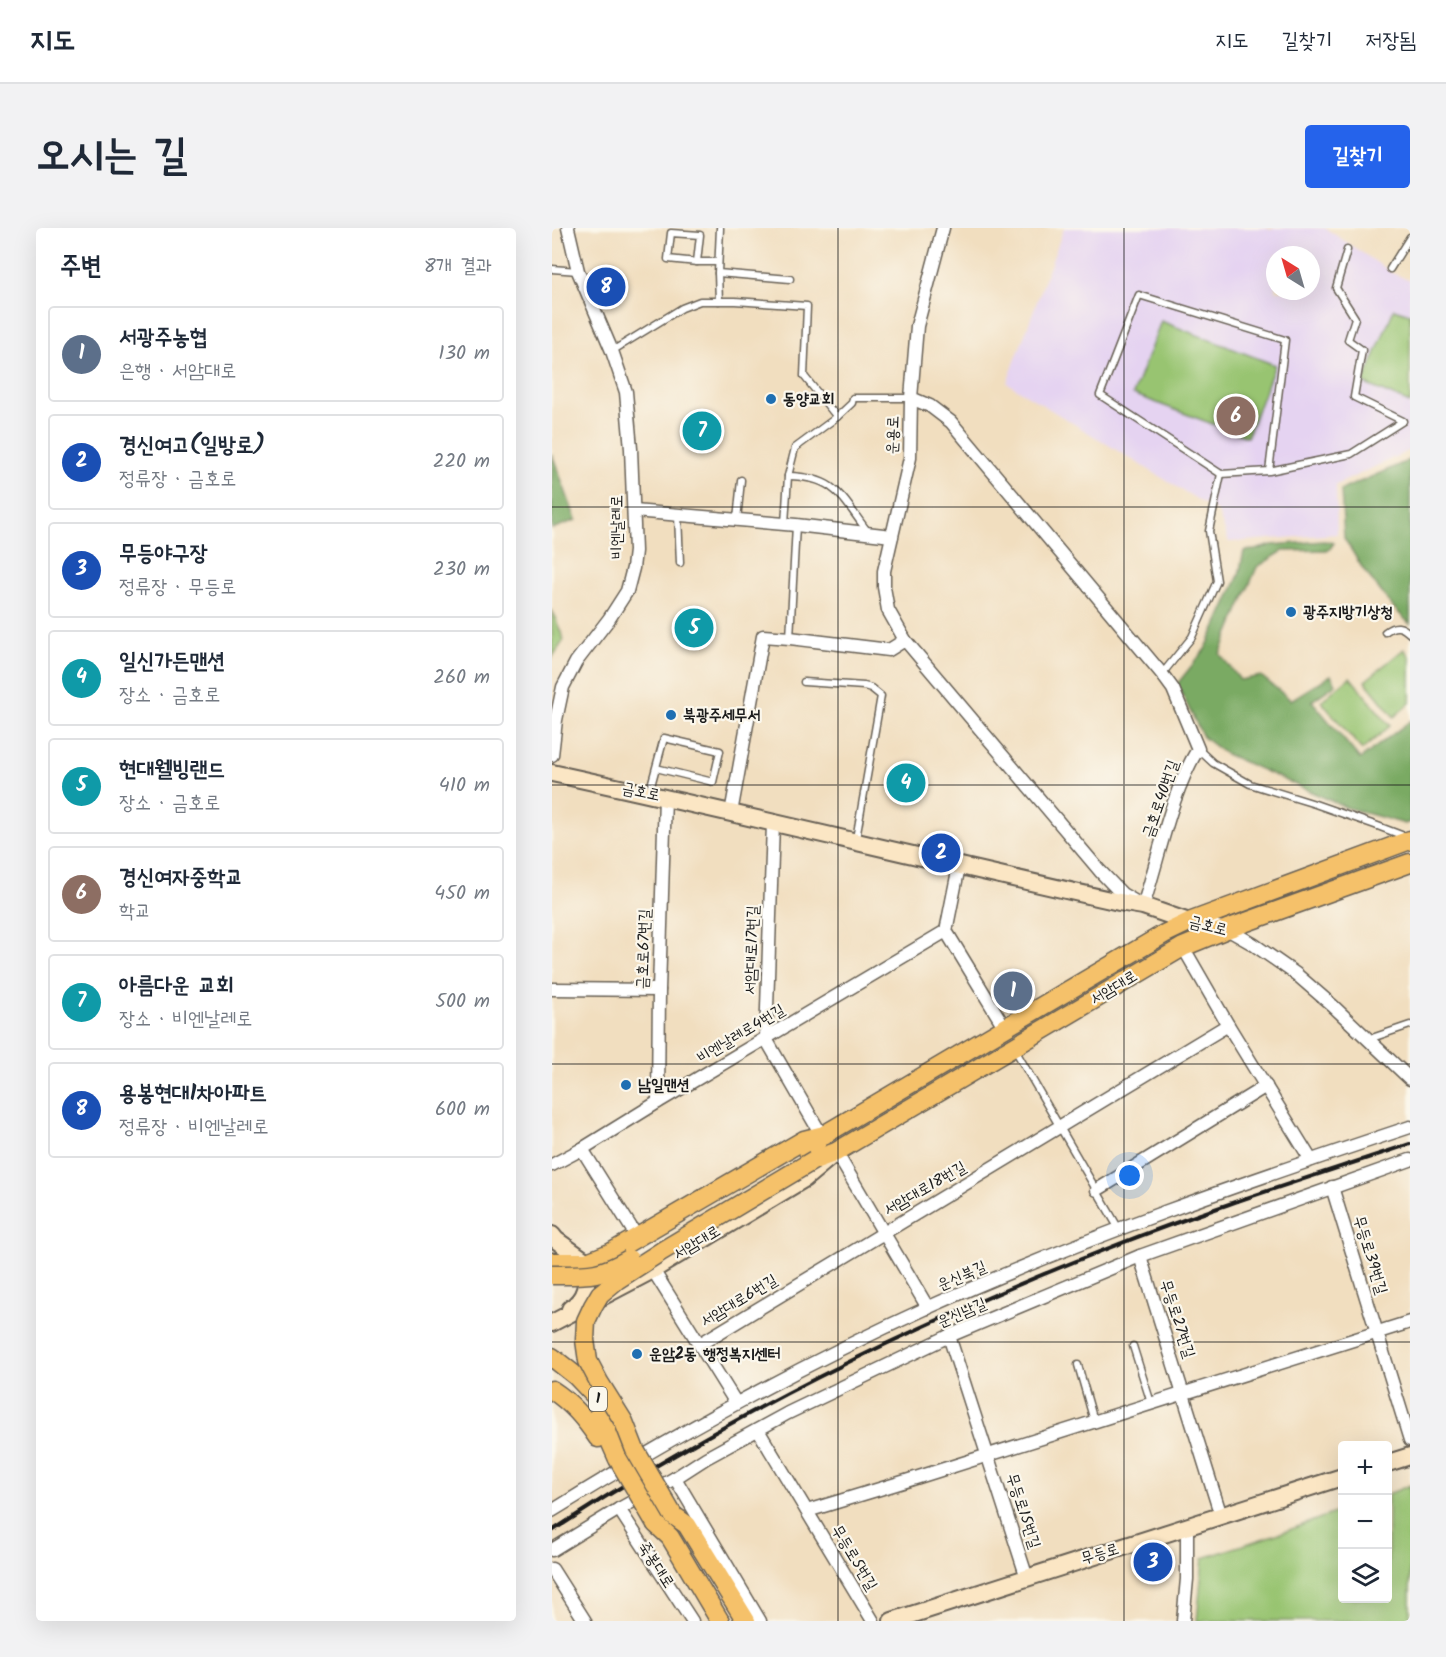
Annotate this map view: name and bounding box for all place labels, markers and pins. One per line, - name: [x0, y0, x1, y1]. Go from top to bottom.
- pin: 8: [586, 264, 626, 310]
- place label: 동양교회: [783, 387, 835, 412]
- marker: 동양교회: [764, 392, 778, 406]
- pin: 6: [1216, 394, 1256, 438]
- pin: 7: [682, 408, 722, 454]
- place label: 광주지방기상청: [1303, 600, 1393, 625]
- marker: 광주지방기상청: [1284, 605, 1298, 619]
- pin: 5: [674, 606, 714, 650]
- place label: 북광주세무서: [683, 703, 760, 728]
- marker: 북광주세무서: [664, 708, 678, 722]
- pin: 4: [886, 760, 926, 806]
- pin: 2: [922, 830, 960, 876]
- pin: 1: [994, 968, 1032, 1014]
- place label: 남일맨션: [638, 1073, 690, 1098]
- marker: 남일맨션: [619, 1078, 633, 1092]
- place label: 운암2동 행정복지센터: [649, 1342, 780, 1367]
- marker: 운암2동 행정복지센터: [630, 1347, 644, 1361]
- pin: 3: [1134, 1540, 1172, 1584]

